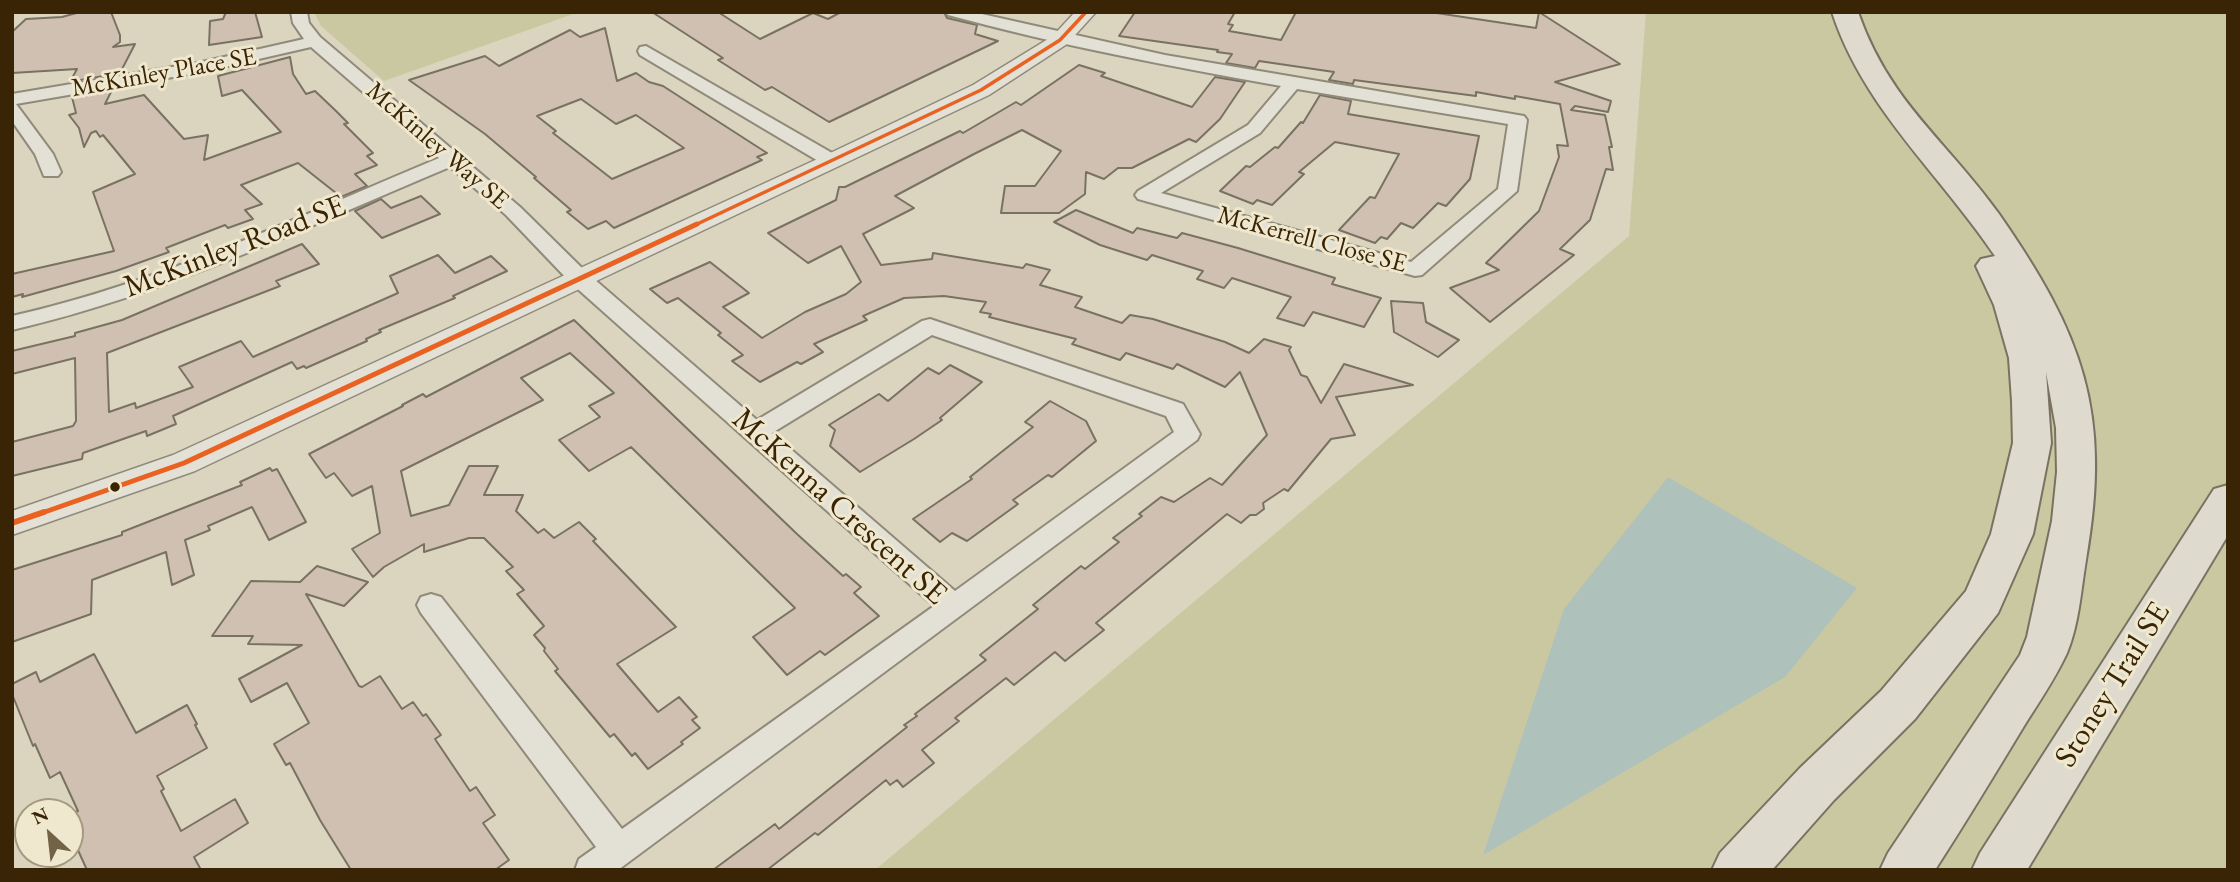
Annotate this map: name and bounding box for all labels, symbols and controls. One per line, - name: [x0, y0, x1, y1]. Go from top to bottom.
- street label: McKinley Place SE: [69, 41, 259, 105]
- street label: McKinley Way SE: [359, 76, 515, 216]
- street label: McKinley Road SE: [119, 187, 351, 307]
- street label: McKerrell Close SE: [1214, 200, 1410, 280]
- street label: McKenna Crescent SE: [724, 400, 954, 614]
- unlabelled marker: [108, 480, 122, 494]
- street label: Stoney Trail SE: [2047, 595, 2179, 775]
- north arrow: [14, 798, 84, 868]
- text: N: [28, 801, 53, 830]

